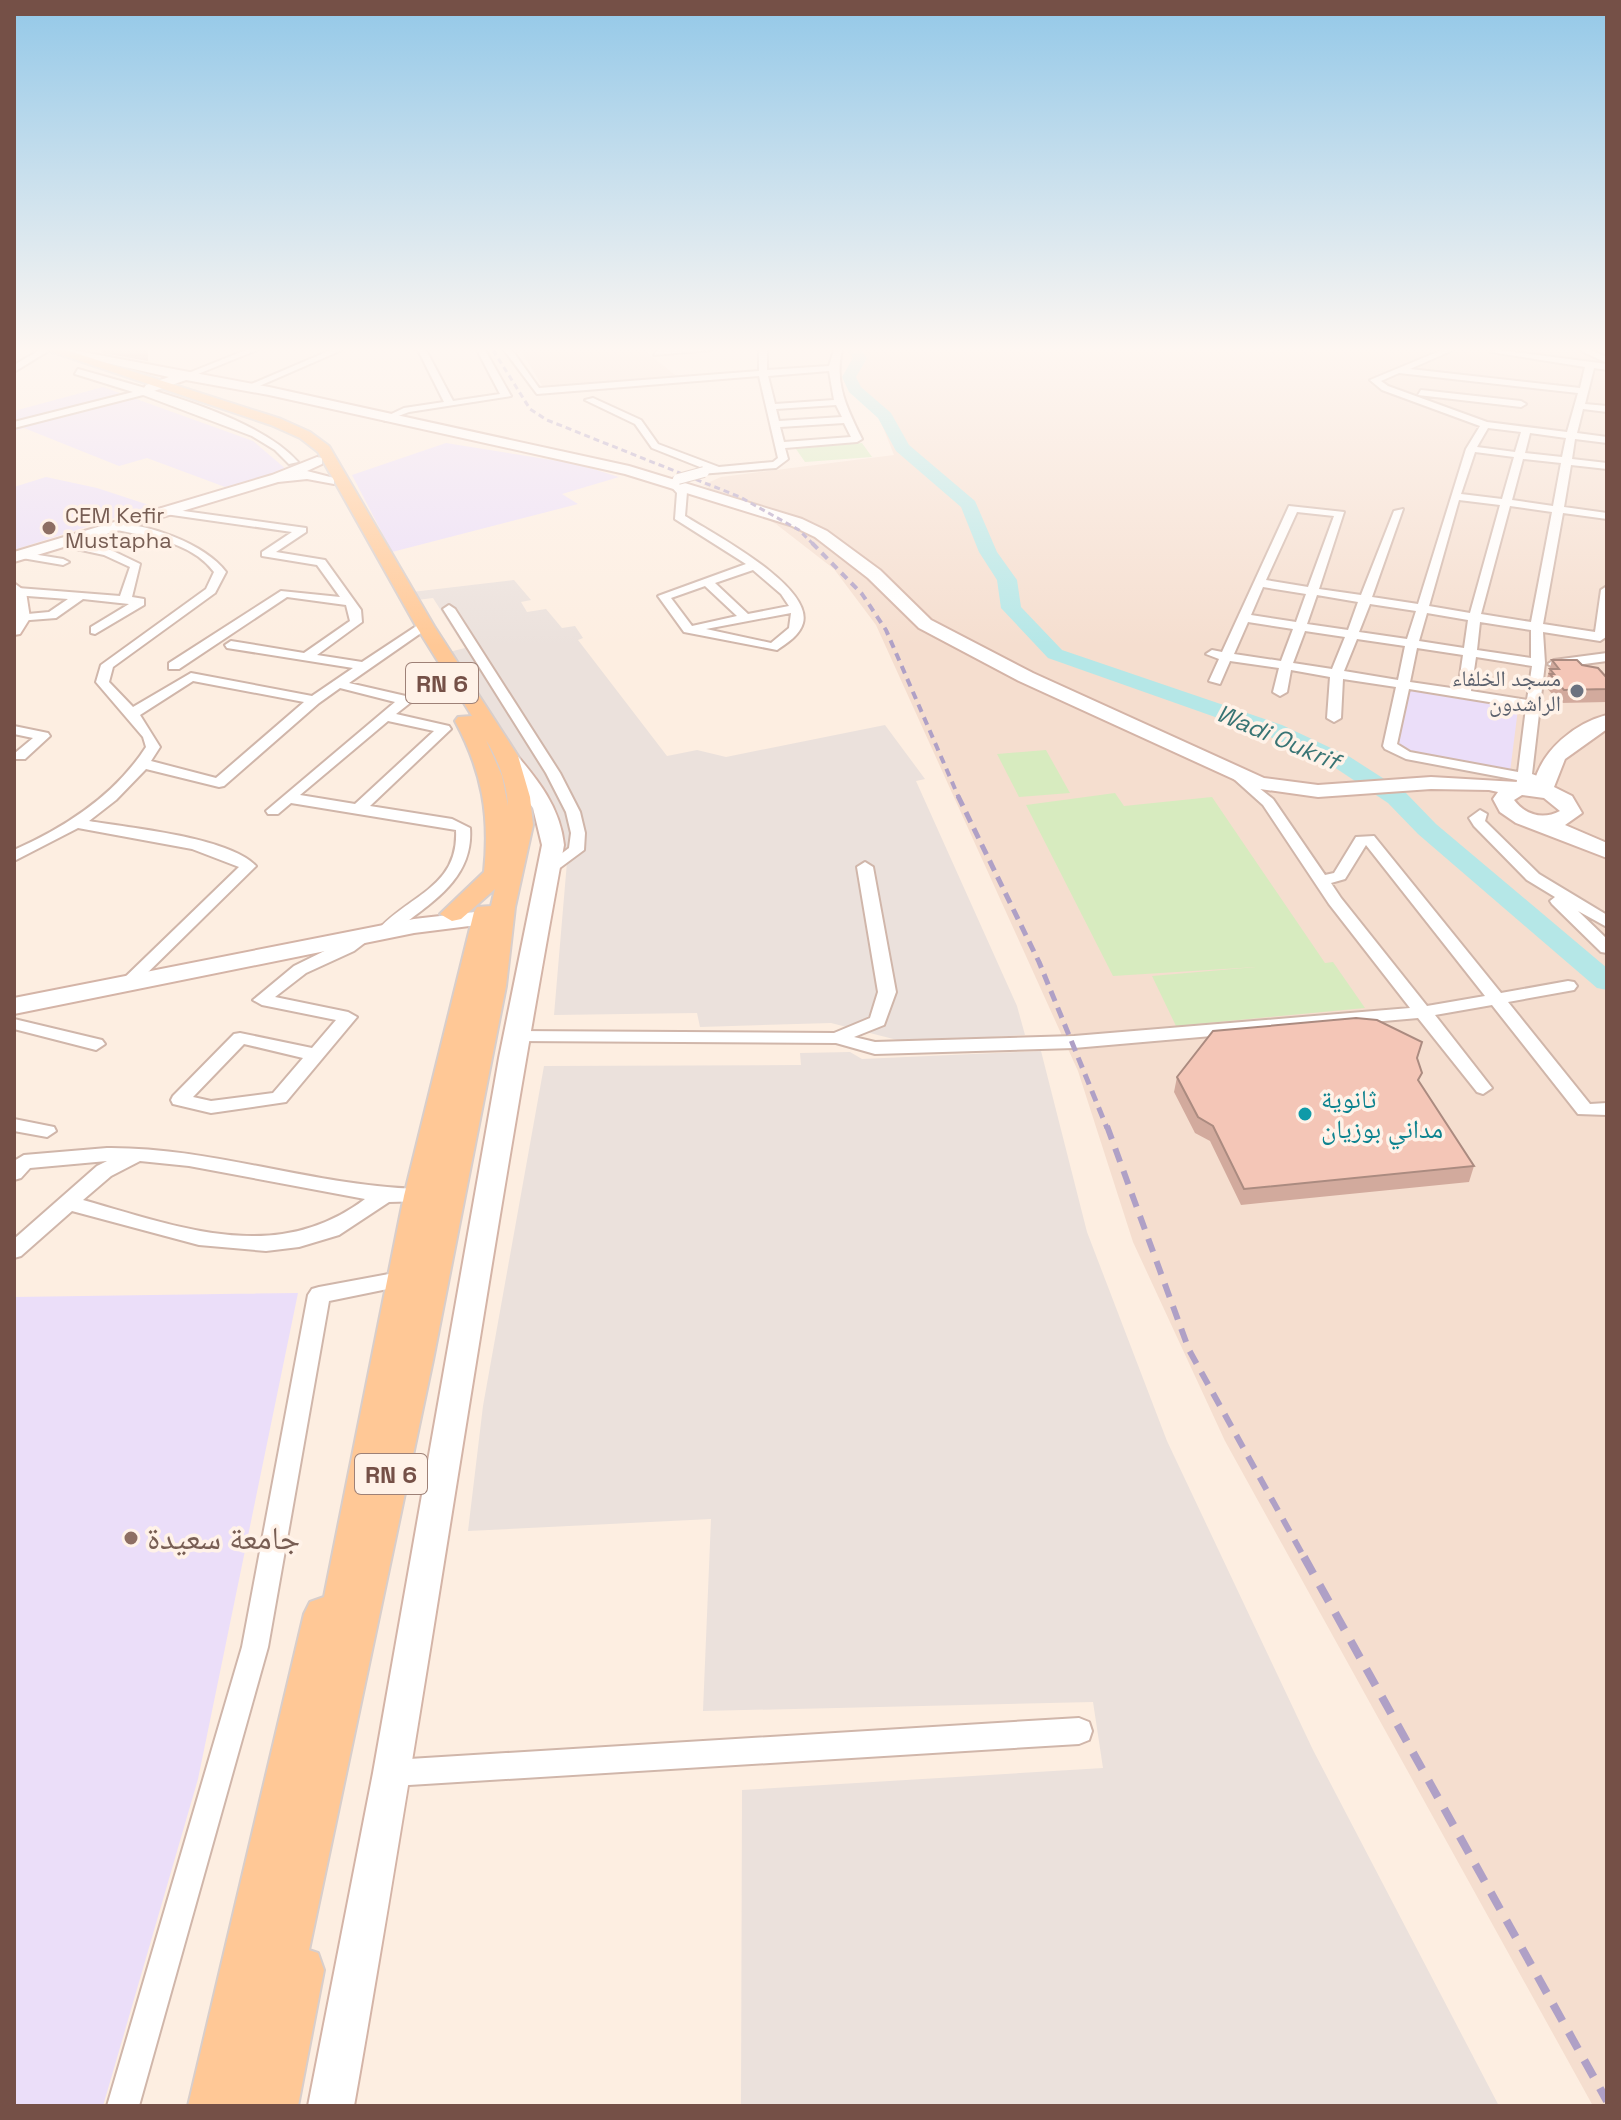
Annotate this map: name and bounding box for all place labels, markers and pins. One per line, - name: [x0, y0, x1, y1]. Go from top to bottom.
- place label: CEM Kefir Mustapha: [65, 501, 172, 554]
- marker: CEM Kefir Mustapha: [40, 519, 58, 537]
- place label: مسجد الخلفاء الراشدون: [1452, 664, 1561, 717]
- marker: مسجد الخلفاء الراشدون: [1568, 682, 1586, 700]
- place label: ثانوية مداني بوزيان: [1321, 1082, 1443, 1150]
- marker: ثانوية مداني بوزيان: [1296, 1105, 1314, 1123]
- place label: جامعة سعيدة: [147, 1518, 300, 1558]
- marker: جامعة سعيدة: [122, 1529, 140, 1547]

